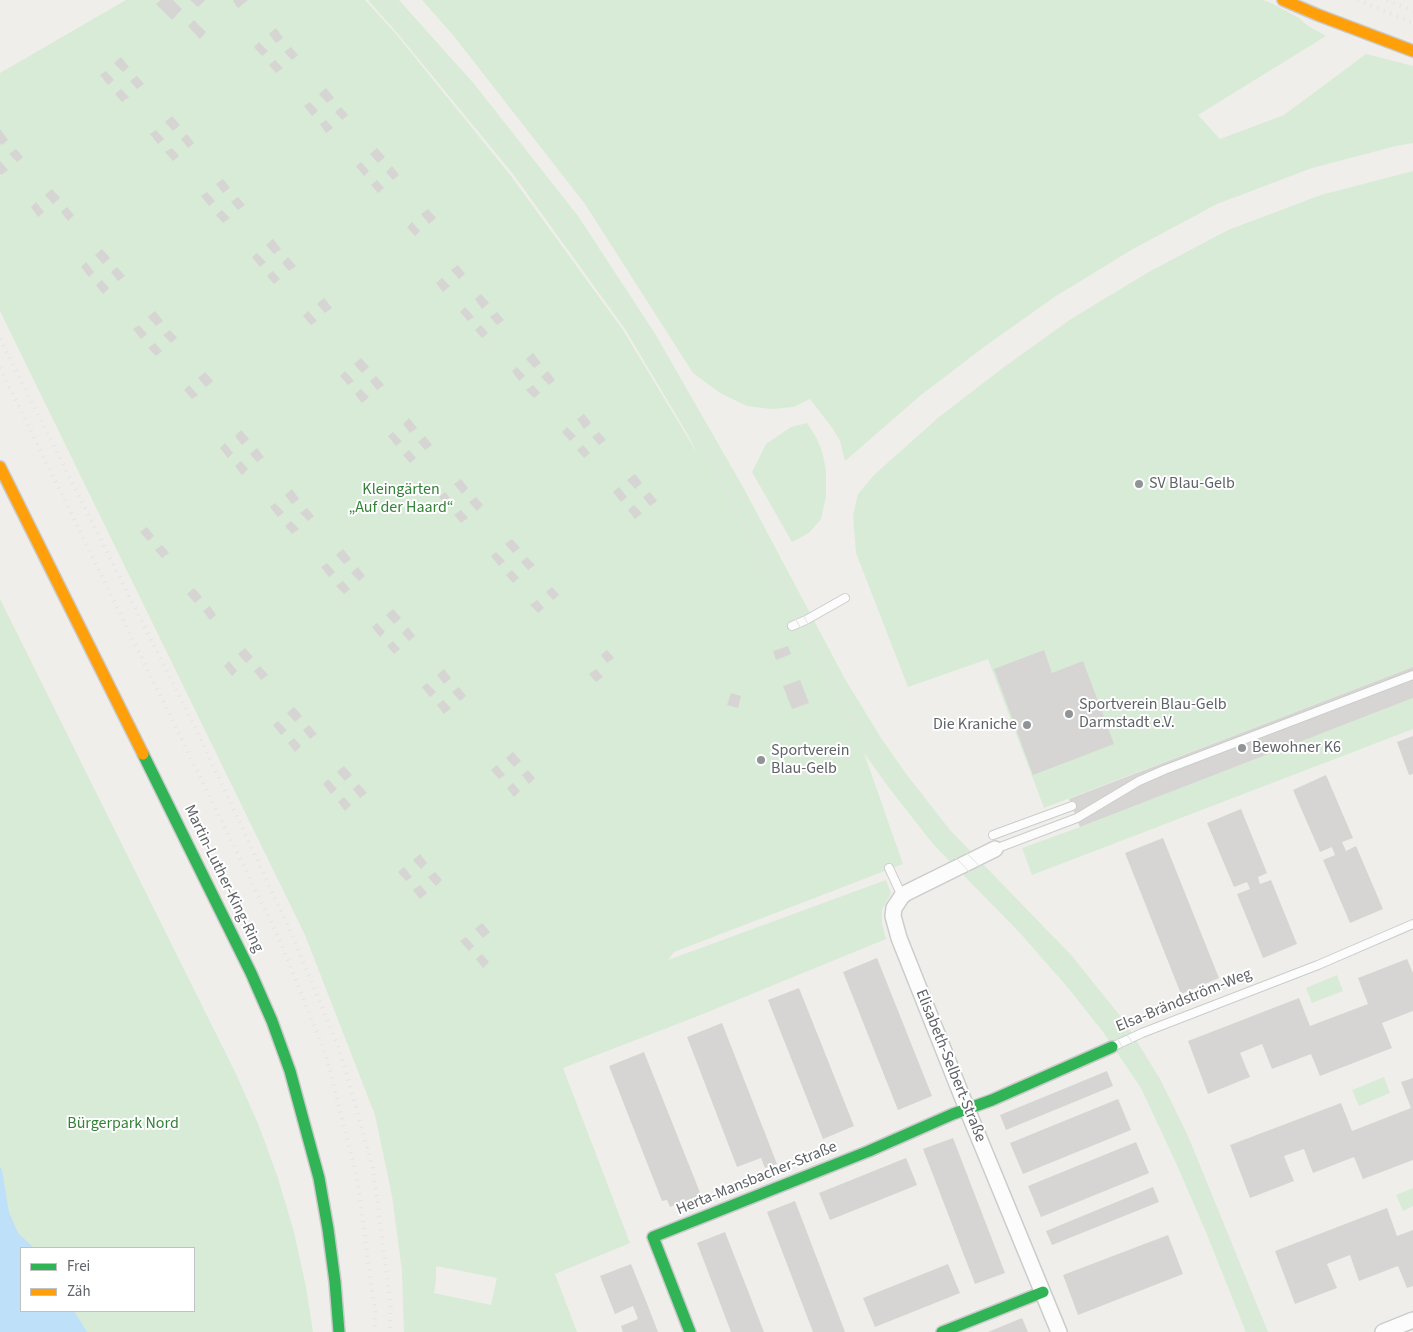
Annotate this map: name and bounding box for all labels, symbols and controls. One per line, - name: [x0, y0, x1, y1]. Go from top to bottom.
- place label: SV Blau-Gelb: [1149, 474, 1235, 494]
- marker: SV Blau-Gelb: [1133, 478, 1145, 490]
- park label: Kleingärten „Auf der Haard“: [348, 480, 454, 518]
- place label: Sportverein Blau-Gelb Darmstadt e.V.: [1079, 695, 1227, 733]
- marker: Sportverein Blau-Gelb Darmstadt e.V.: [1063, 708, 1075, 720]
- place label: Die Kraniche: [933, 715, 1017, 735]
- marker: Die Kraniche: [1021, 719, 1033, 731]
- place label: Bewohner K6: [1252, 738, 1341, 758]
- place label: Sportverein Blau-Gelb: [771, 741, 849, 779]
- marker: Bewohner K6: [1236, 742, 1248, 754]
- marker: Sportverein Blau-Gelb: [755, 754, 767, 766]
- street label: Martin-Luther-King-Ring: [179, 802, 267, 956]
- street label: Elsa-Brändström-Weg: [1113, 965, 1255, 1037]
- street label: Elisabeth-Selbert-Straße: [911, 987, 989, 1145]
- park label: Bürgerpark Nord: [67, 1114, 179, 1134]
- street label: Herta-Mansbacher-Straße: [674, 1138, 840, 1220]
- legend: [20, 1247, 195, 1312]
- text: Frei: [67, 1256, 90, 1277]
- text: Zäh: [67, 1281, 91, 1302]

